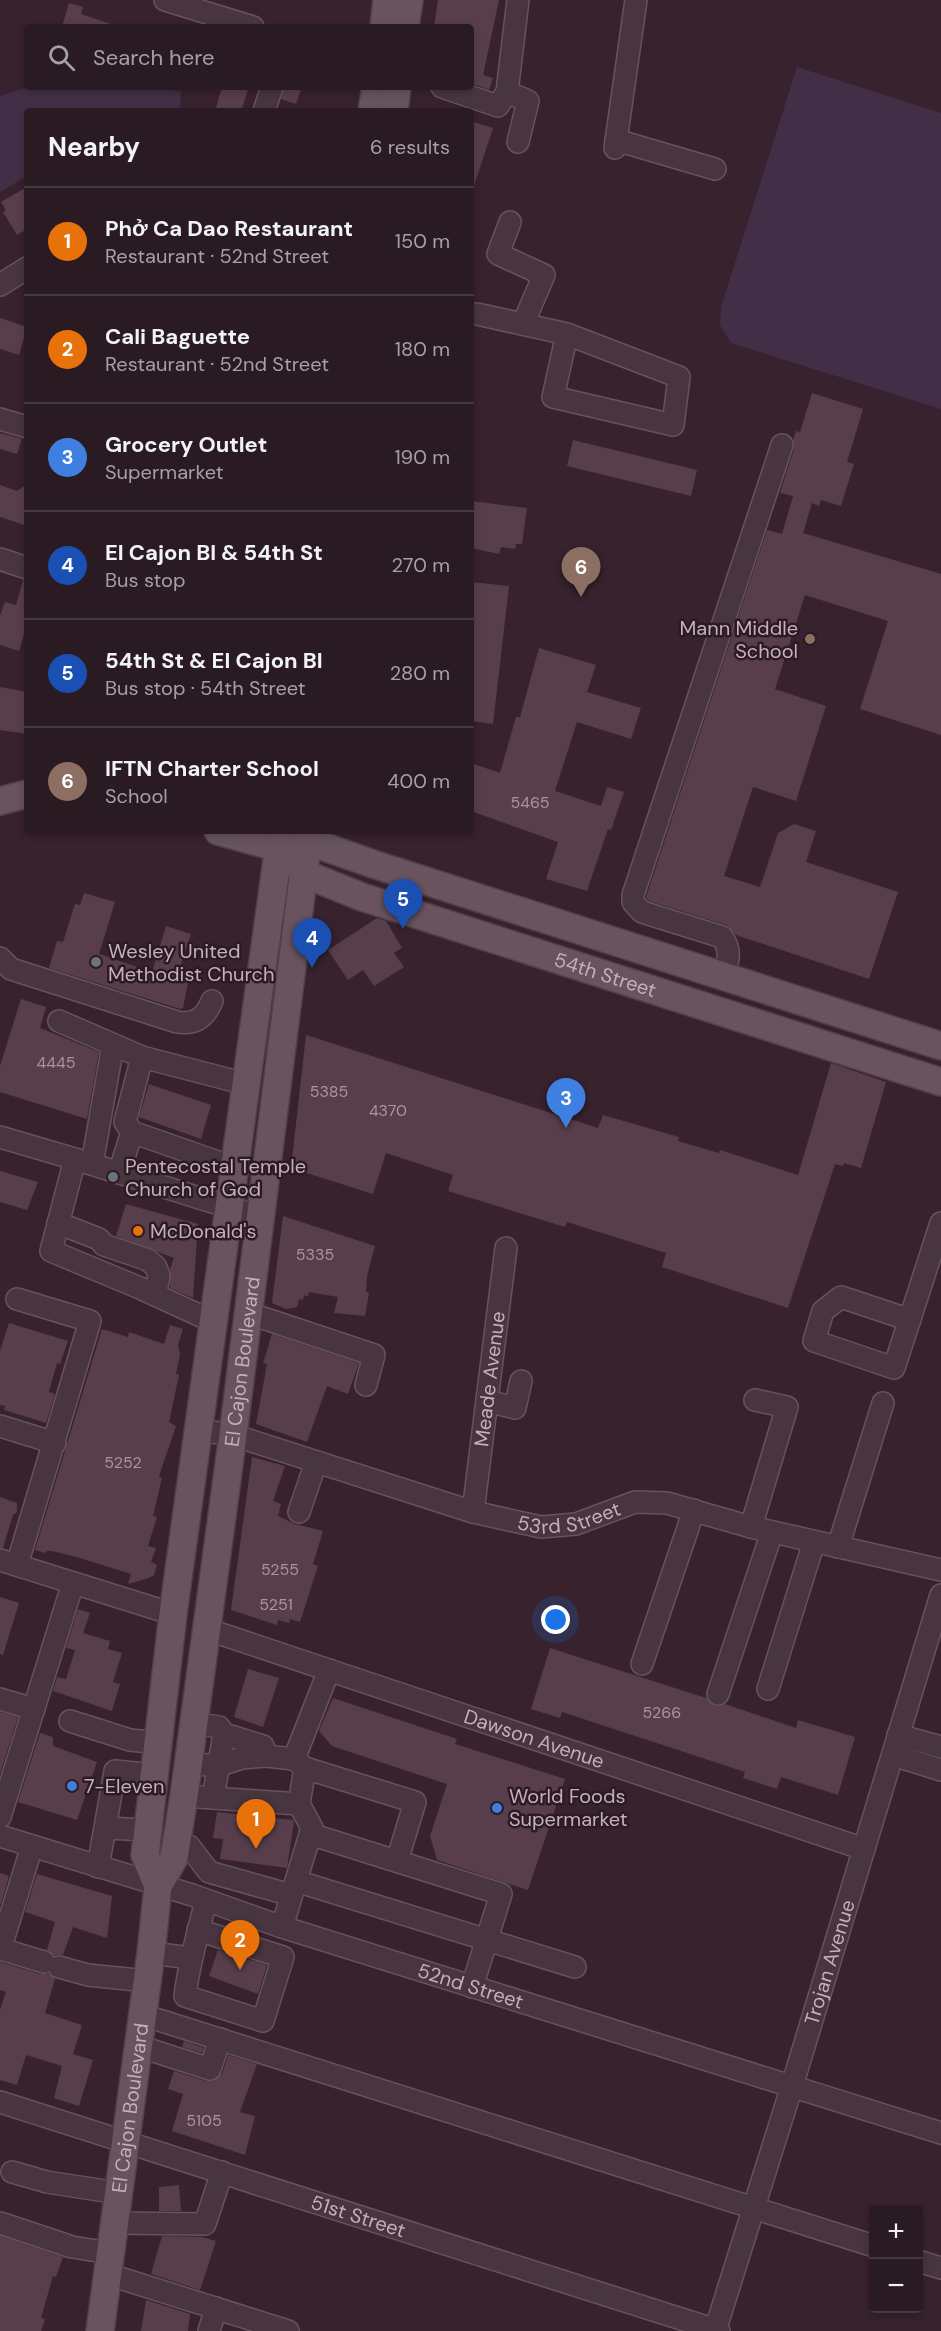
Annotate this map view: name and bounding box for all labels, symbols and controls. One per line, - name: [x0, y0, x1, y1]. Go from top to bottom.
- search box: [24, 24, 474, 90]
- icon: search: [45, 41, 78, 74]
- text: Search here: [93, 43, 214, 72]
- text: Nearby: [48, 130, 140, 164]
- text: 6 results: [370, 134, 450, 160]
- text: Phở Ca Dao Restaurant: [105, 214, 353, 243]
- text: 1: [64, 228, 71, 254]
- text: 150 m: [395, 228, 450, 254]
- text: Restaurant · 52nd Street: [105, 243, 329, 269]
- text: Cali Baguette: [105, 322, 250, 351]
- text: 2: [62, 336, 73, 362]
- text: 180 m: [395, 336, 450, 362]
- text: Restaurant · 52nd Street: [105, 351, 329, 377]
- text: Grocery Outlet: [105, 430, 267, 459]
- text: 3: [61, 444, 74, 470]
- text: 190 m: [394, 444, 450, 470]
- text: Supermarket: [105, 459, 224, 485]
- text: El Cajon Bl & 54th St: [105, 538, 323, 567]
- pin: 6: [562, 548, 600, 597]
- text: 4: [61, 552, 74, 578]
- text: 270 m: [392, 552, 450, 578]
- text: Bus stop: [105, 567, 185, 593]
- place label: Mann Middle School: [680, 615, 798, 664]
- marker: Mann Middle School: [803, 632, 817, 646]
- text: 54th St & El Cajon Bl: [105, 646, 323, 675]
- text: 5: [61, 660, 74, 686]
- text: 280 m: [390, 660, 450, 686]
- text: Bus stop · 54th Street: [105, 675, 306, 701]
- text: IFTN Charter School: [105, 754, 319, 783]
- text: 6: [61, 768, 74, 794]
- text: 400 m: [387, 768, 450, 794]
- text: School: [105, 783, 168, 809]
- house number: 5465: [511, 792, 549, 813]
- pin: 5: [384, 880, 422, 929]
- pin: 4: [292, 918, 332, 968]
- place label: Wesley United Methodist Church: [108, 938, 274, 987]
- street label: 54th Street: [551, 946, 660, 1003]
- marker: Wesley United Methodist Church: [89, 955, 103, 969]
- house number: 4445: [37, 1052, 75, 1073]
- pin: 3: [546, 1078, 586, 1128]
- house number: 5385: [310, 1081, 348, 1102]
- house number: 4370: [369, 1100, 407, 1121]
- place label: Pentecostal Temple Church of God: [125, 1153, 306, 1202]
- marker: Pentecostal Temple Church of God: [106, 1170, 120, 1184]
- place label: McDonald's: [150, 1218, 256, 1244]
- marker: McDonald's: [131, 1224, 145, 1238]
- house number: 5335: [296, 1244, 334, 1265]
- street label: El Cajon Boulevard: [219, 1275, 266, 1448]
- street label: Meade Avenue: [468, 1310, 511, 1448]
- house number: 5252: [104, 1452, 142, 1473]
- street label: 53rd Street: [515, 1495, 624, 1540]
- house number: 5255: [261, 1559, 299, 1580]
- house number: 5251: [259, 1594, 293, 1615]
- your location: [541, 1605, 570, 1634]
- house number: 5266: [643, 1702, 681, 1723]
- street label: Dawson Avenue: [461, 1703, 608, 1774]
- place label: 7-Eleven: [84, 1773, 164, 1799]
- marker: 7-Eleven: [65, 1779, 79, 1793]
- place label: World Foods Supermarket: [509, 1783, 628, 1832]
- pin: 1: [236, 1800, 276, 1849]
- marker: World Foods Supermarket: [490, 1801, 504, 1815]
- street label: Trojan Avenue: [798, 1897, 861, 2028]
- pin: 2: [220, 1920, 260, 1970]
- street label: 52nd Street: [414, 1957, 527, 2015]
- street label: El Cajon Boulevard: [106, 2021, 154, 2195]
- house number: 5105: [186, 2110, 222, 2131]
- street label: 51st Street: [308, 2189, 409, 2243]
- map controls: [869, 2205, 923, 2313]
- button: +: [869, 2205, 923, 2259]
- button: −: [869, 2259, 923, 2313]

